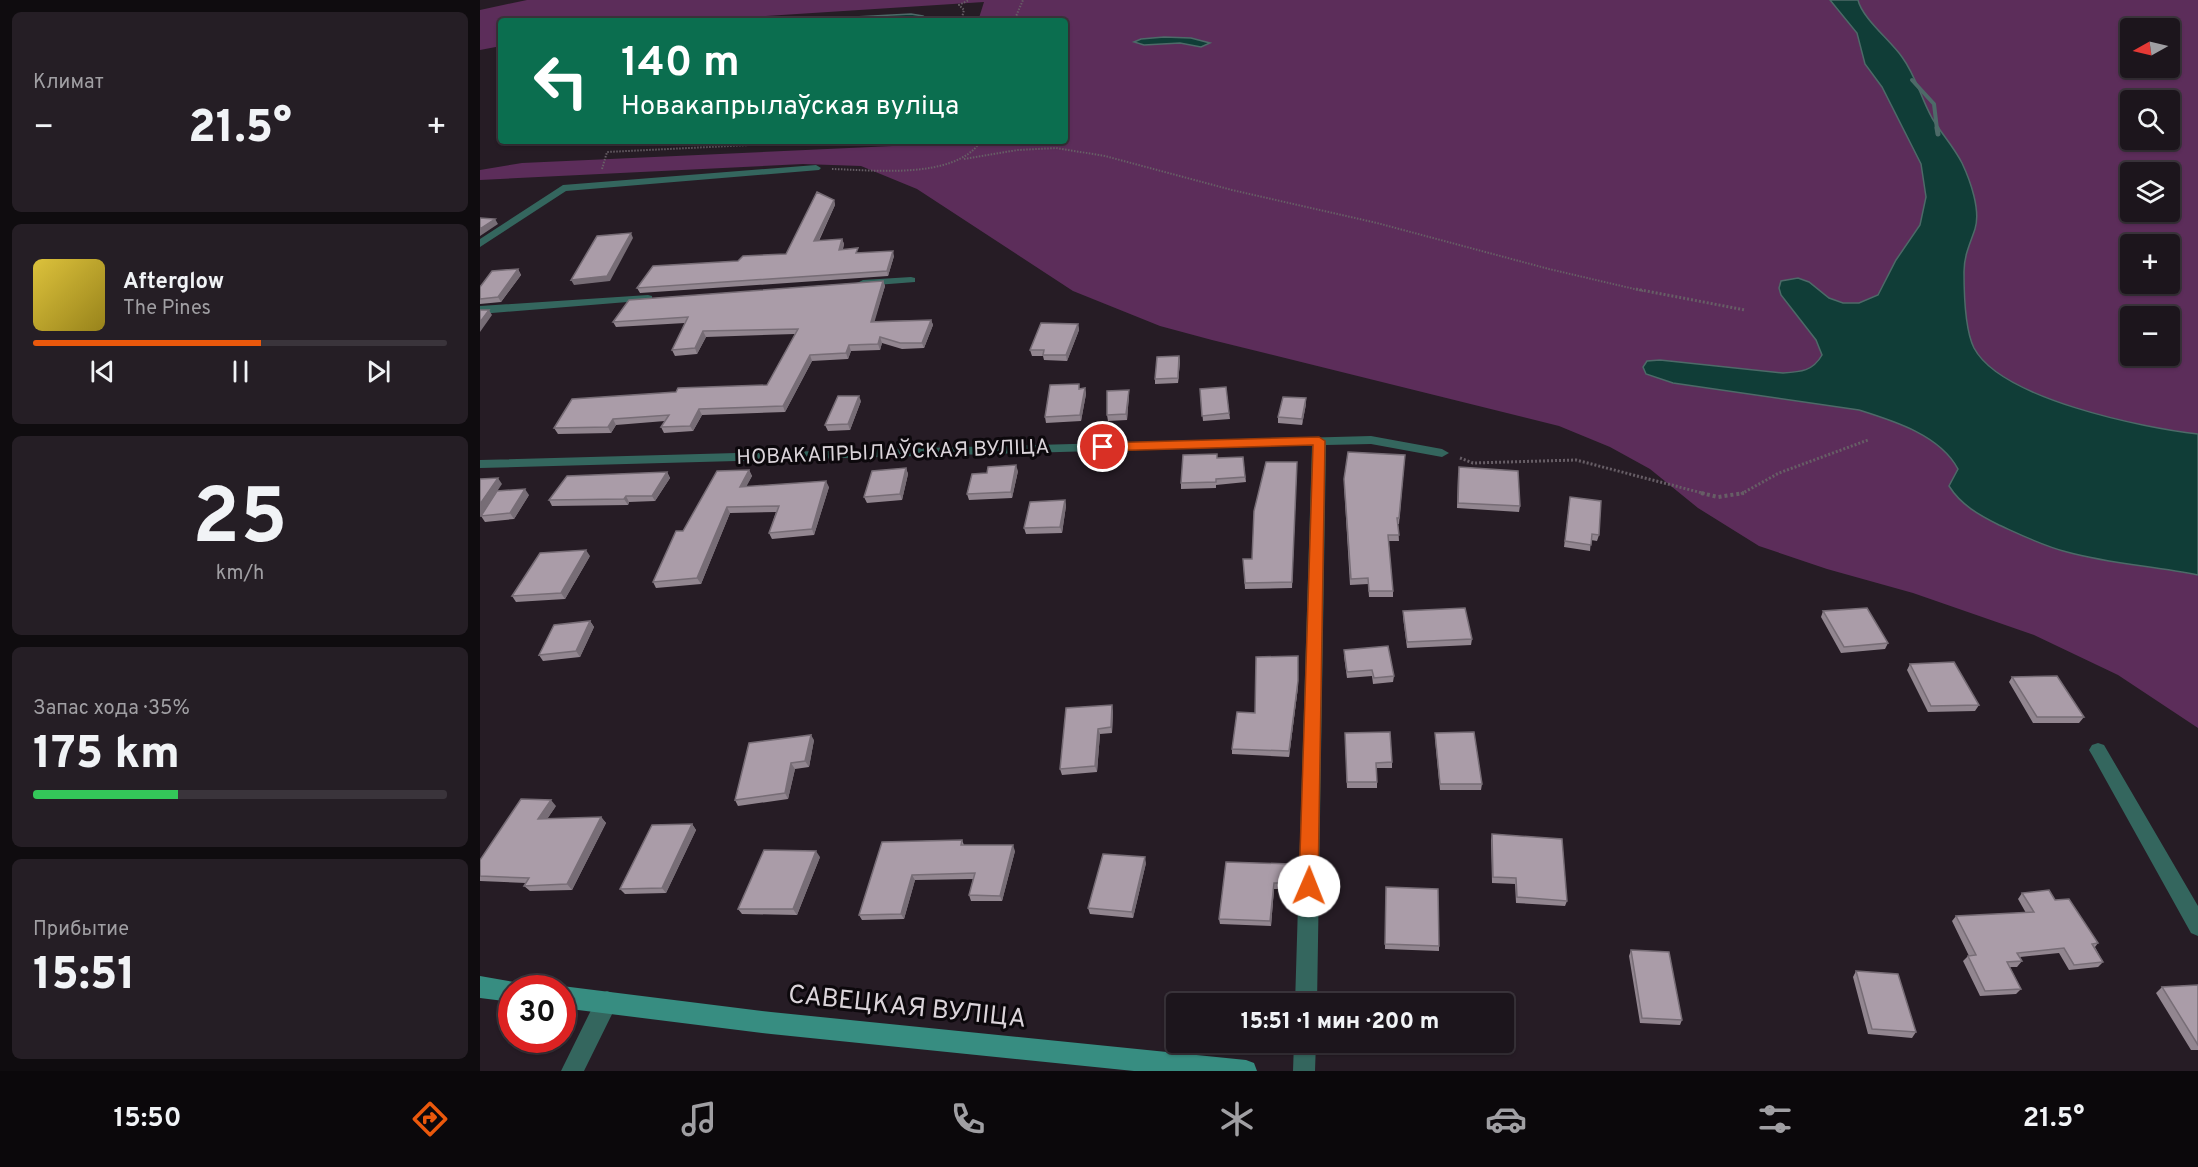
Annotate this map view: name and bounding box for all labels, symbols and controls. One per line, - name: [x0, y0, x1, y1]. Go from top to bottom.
- north arrow: [2120, 18, 2180, 78]
- map controls: [2120, 18, 2180, 366]
- text: 140 m: [621, 38, 740, 91]
- icon: left: [522, 42, 600, 120]
- text: Климат: [33, 70, 104, 96]
- text: Новакапрылаўская вуліца: [621, 90, 959, 124]
- button: search: [2120, 90, 2180, 150]
- text: 21.5°: [188, 101, 292, 158]
- text: −: [33, 108, 54, 150]
- text: +: [426, 108, 447, 150]
- button: layers: [2120, 162, 2180, 222]
- button: +: [2120, 234, 2180, 294]
- text: Afterglow: [123, 269, 224, 296]
- text: The Pines: [123, 296, 211, 322]
- button: −: [2120, 306, 2180, 366]
- icon: previous: [86, 355, 119, 388]
- icon: pause: [224, 355, 257, 388]
- icon: next: [362, 355, 395, 388]
- pin: [1077, 421, 1128, 472]
- icon: arrive: [1086, 430, 1119, 463]
- street label: НОВАКАПРЫЛАЎСКАЯ ВУЛІЦА: [736, 433, 1050, 472]
- text: 25: [192, 472, 288, 571]
- text: km/h: [216, 561, 264, 587]
- text: Запас хода · 35%: [33, 696, 190, 722]
- text: 175 km: [33, 727, 180, 784]
- position arrow: [1277, 854, 1341, 918]
- text: Прибытие: [33, 917, 129, 943]
- text: 15:51: [33, 948, 136, 1005]
- speed limit sign: 30: [498, 975, 576, 1053]
- street label: САВЕЦКАЯ ВУЛІЦА: [786, 979, 1028, 1037]
- text: 15:51 · 1 мин · 200 m: [1241, 1009, 1439, 1036]
- icon: directions: [409, 1098, 451, 1140]
- icon: music: [678, 1098, 720, 1140]
- icon: phone: [947, 1098, 989, 1140]
- icon: climate: [1216, 1098, 1258, 1140]
- icon: car: [1485, 1098, 1527, 1140]
- icon: filters: [1754, 1098, 1796, 1140]
- text: 15:50: [114, 1102, 182, 1136]
- text: 21.5°: [2023, 1102, 2084, 1136]

